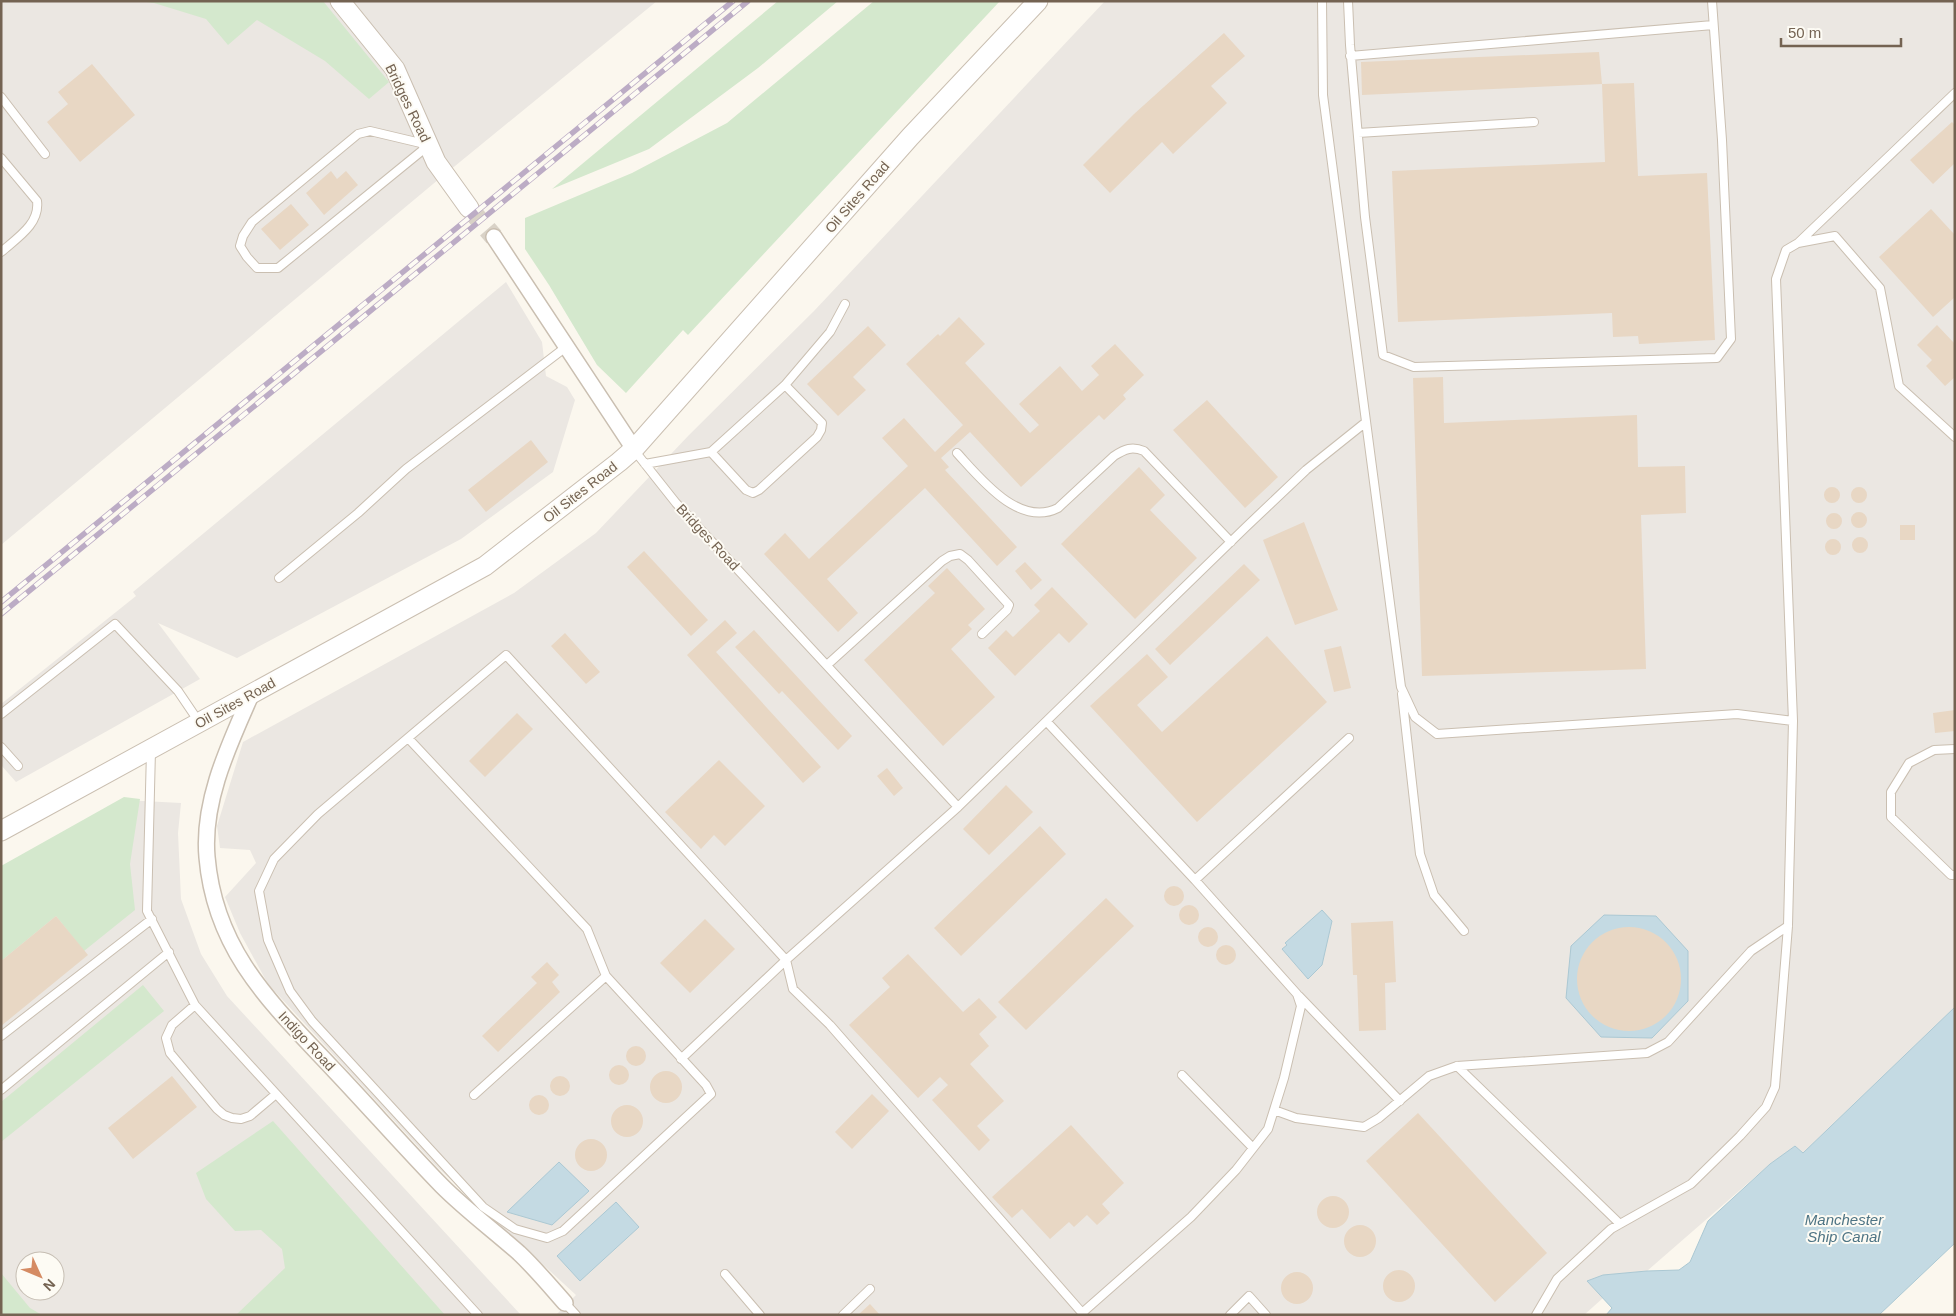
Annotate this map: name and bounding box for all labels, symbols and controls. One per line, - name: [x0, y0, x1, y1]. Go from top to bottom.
- scale bar: [1781, 15, 1901, 47]
- text: 50 m: [1788, 24, 1821, 41]
- street label: Bridges Road: [382, 61, 434, 145]
- street label: Oil Sites Road: [822, 158, 892, 236]
- street label: Oil Sites Road: [540, 458, 620, 526]
- street label: Bridges Road: [673, 501, 743, 573]
- street label: Oil Sites Road: [192, 674, 278, 732]
- street label: Indigo Road: [275, 1008, 339, 1074]
- water label: Manchester Ship Canal: [1805, 1211, 1884, 1245]
- north arrow: [15, 1251, 65, 1301]
- text: N: [40, 1276, 59, 1294]

